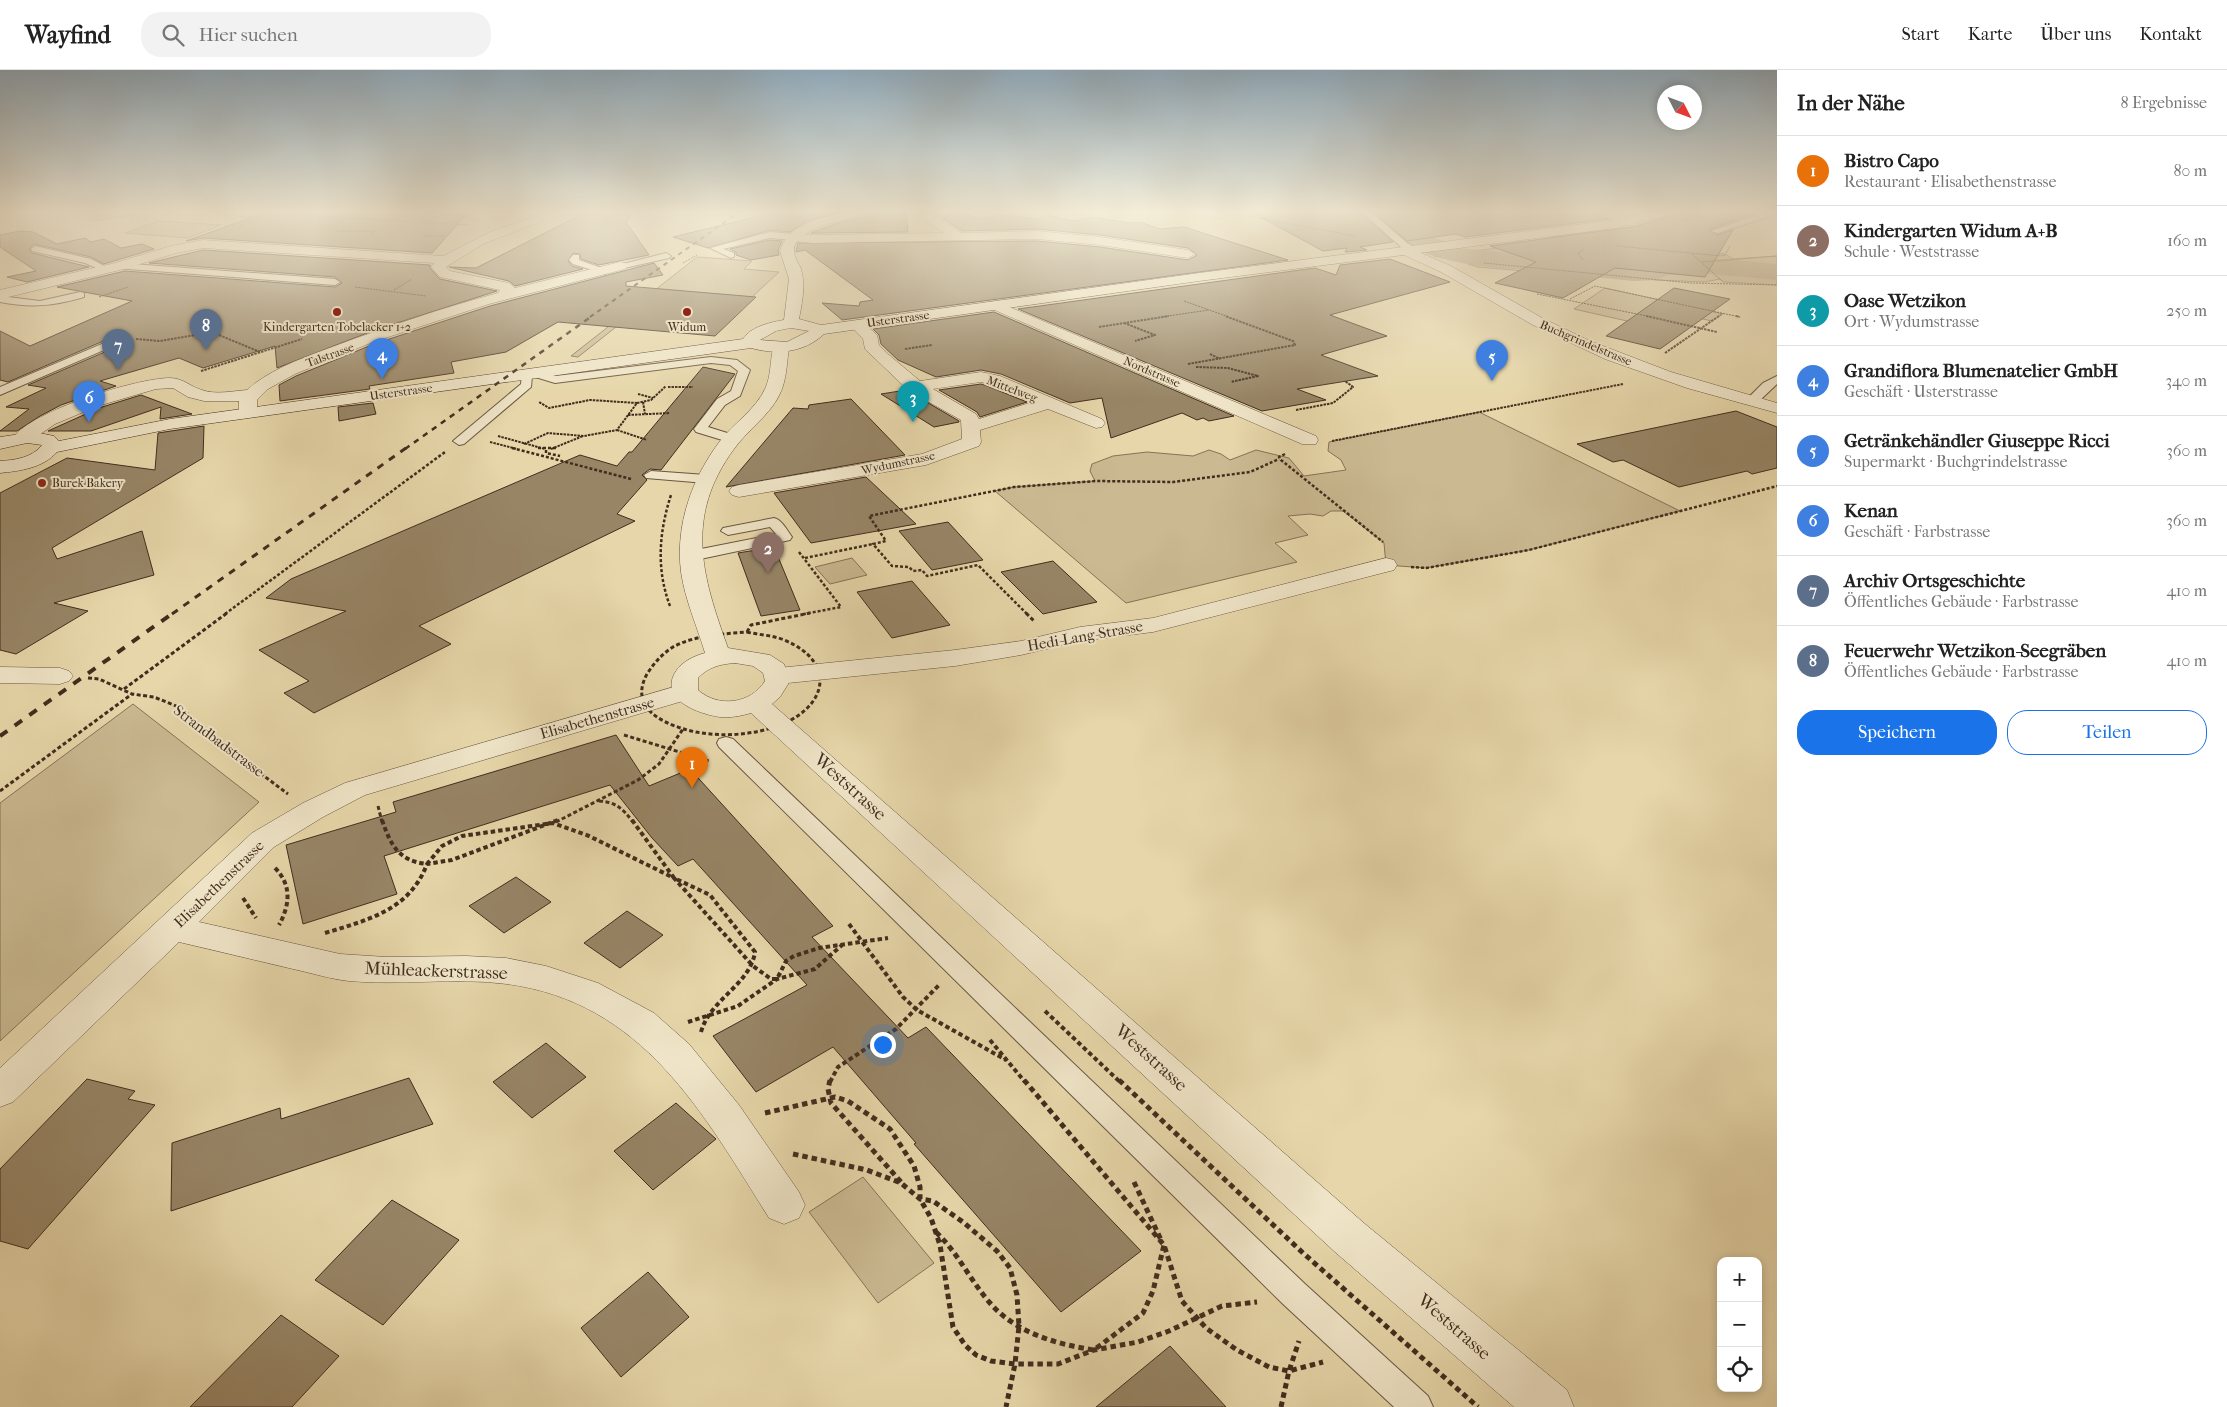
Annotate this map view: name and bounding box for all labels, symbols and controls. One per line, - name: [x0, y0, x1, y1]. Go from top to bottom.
- search box: [141, 12, 491, 57]
- text: Wayfind: [25, 21, 111, 49]
- icon: search: [159, 21, 187, 49]
- text: Hier suchen: [199, 24, 298, 46]
- text: Start: [1901, 24, 1940, 45]
- text: Karte: [1968, 24, 2012, 45]
- text: Über uns: [2040, 24, 2111, 45]
- text: Kontakt: [2139, 24, 2202, 45]
- north arrow: [1657, 85, 1702, 130]
- text: In der Nähe: [1797, 91, 1905, 115]
- text: 8 Ergebnisse: [2121, 93, 2207, 112]
- text: Bistro Capo: [1844, 150, 1939, 172]
- text: 1: [1810, 161, 1816, 180]
- text: 80 m: [2173, 161, 2207, 180]
- text: Restaurant · Elisabethenstrasse: [1844, 172, 2056, 191]
- text: Kindergarten Widum A+B: [1844, 220, 2058, 242]
- text: 2: [1809, 231, 1817, 250]
- text: 160 m: [2167, 231, 2207, 250]
- text: Schule · Weststrasse: [1844, 242, 1979, 261]
- text: Oase Wetzikon: [1844, 290, 1966, 312]
- text: 3: [1810, 301, 1816, 320]
- text: 250 m: [2166, 301, 2207, 320]
- marker: Kindergarten Tobelacker 1+2: [331, 306, 343, 318]
- marker: Widum: [681, 306, 693, 318]
- street label: Usterstrasse: [866, 308, 930, 330]
- pin: 8: [190, 309, 222, 350]
- text: Ort · Wydumstrasse: [1844, 312, 1979, 331]
- street label: Buchgrindelstrasse: [1538, 317, 1634, 369]
- place label: Kindergarten Tobelacker 1+2: [263, 320, 411, 334]
- place label: Widum: [667, 320, 706, 334]
- pin: 7: [102, 329, 134, 370]
- pin: 4: [366, 338, 398, 379]
- street label: Talstrasse: [304, 340, 356, 370]
- pin: 5: [1476, 340, 1508, 381]
- street label: Nordstrasse: [1121, 354, 1183, 390]
- text: Grandiflora Blumenatelier GmbH: [1844, 360, 2118, 382]
- text: 4: [1808, 371, 1818, 390]
- text: 340 m: [2165, 371, 2207, 390]
- street label: Mittelweg: [985, 373, 1040, 405]
- pin: 6: [73, 381, 105, 422]
- street label: Usterstrasse: [369, 381, 433, 403]
- pin: 3: [897, 381, 929, 422]
- text: Geschäft · Usterstrasse: [1844, 382, 1998, 401]
- text: Getränkehändler Giuseppe Ricci: [1844, 430, 2110, 452]
- text: 5: [1810, 441, 1816, 460]
- text: 360 m: [2166, 441, 2207, 460]
- street label: Wydumstrasse: [859, 448, 936, 478]
- text: Supermarkt · Buchgrindelstrasse: [1844, 452, 2067, 471]
- place label: Burek Bakery: [52, 476, 124, 490]
- marker: Burek Bakery: [36, 477, 48, 489]
- text: Kenan: [1844, 500, 1898, 522]
- text: 6: [1809, 511, 1817, 530]
- text: 360 m: [2166, 511, 2207, 530]
- text: Geschäft · Farbstrasse: [1844, 522, 1990, 541]
- pin: 2: [752, 532, 784, 573]
- text: Archiv Ortsgeschichte: [1844, 570, 2025, 592]
- text: 7: [1809, 581, 1817, 600]
- text: 410 m: [2166, 581, 2207, 600]
- text: Öffentliches Gebäude · Farbstrasse: [1844, 592, 2078, 611]
- street label: Hedi-Lang-Strasse: [1026, 617, 1145, 655]
- text: Feuerwehr Wetzikon-Seegräben: [1844, 640, 2106, 662]
- text: 8: [1809, 651, 1817, 670]
- text: 410 m: [2166, 651, 2207, 670]
- text: Öffentliches Gebäude · Farbstrasse: [1844, 662, 2078, 681]
- street label: Elisabethenstrasse: [538, 693, 657, 743]
- street label: Strandbadstrasse: [170, 701, 268, 781]
- button: Speichern: [1797, 710, 1997, 755]
- button: Teilen: [2007, 710, 2207, 755]
- pin: 1: [676, 747, 708, 788]
- street label: Weststrasse: [809, 749, 890, 825]
- street label: Elisabethenstrasse: [170, 836, 268, 931]
- street label: Mühleackerstrasse: [364, 958, 508, 984]
- street label: Weststrasse: [1110, 1020, 1191, 1096]
- your location: [870, 1032, 896, 1058]
- map controls: [1717, 1257, 1762, 1392]
- button: +: [1717, 1257, 1762, 1302]
- street label: Weststrasse: [1413, 1289, 1495, 1364]
- button: −: [1717, 1302, 1762, 1347]
- button: locate: [1717, 1347, 1762, 1392]

